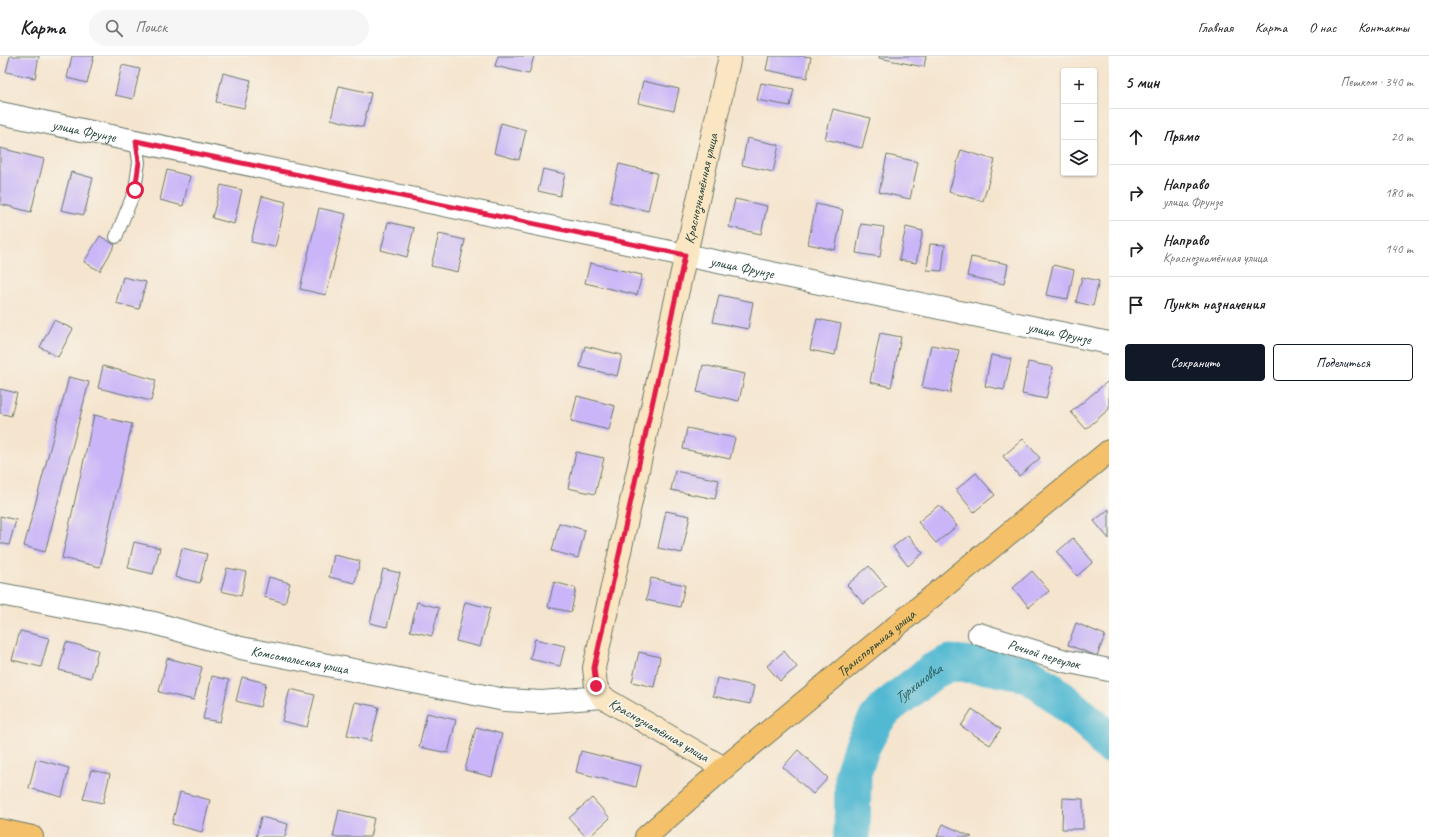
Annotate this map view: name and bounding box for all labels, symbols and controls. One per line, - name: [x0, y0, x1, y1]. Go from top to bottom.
- search box: [89, 10, 369, 46]
- text: Карта: [20, 16, 65, 40]
- icon: search: [103, 17, 125, 39]
- text: Поиск: [135, 18, 167, 37]
- text: Главная: [1198, 19, 1233, 36]
- text: Карта: [1255, 19, 1287, 36]
- text: О нас: [1309, 19, 1336, 36]
- text: Контакты: [1358, 19, 1409, 36]
- map controls: [1061, 68, 1097, 176]
- button: +: [1061, 68, 1097, 104]
- text: 5 мин: [1125, 72, 1159, 93]
- text: Пешком · 340 m: [1340, 74, 1413, 90]
- button: −: [1061, 104, 1097, 140]
- street label: улица Фрунзе: [50, 115, 119, 146]
- icon: ahead: [1125, 126, 1147, 148]
- text: Прямо: [1163, 127, 1199, 146]
- text: 20 m: [1391, 129, 1413, 145]
- street label: Краснознамённая улица: [680, 130, 721, 245]
- button: layers: [1061, 140, 1097, 176]
- text: Направо: [1163, 175, 1209, 194]
- route start: [126, 181, 144, 199]
- icon: right: [1125, 182, 1147, 204]
- text: 180 m: [1385, 185, 1413, 201]
- text: улица Фрунзе: [1163, 194, 1223, 210]
- text: Направо: [1163, 231, 1209, 250]
- icon: right: [1125, 238, 1147, 260]
- text: 140 m: [1385, 241, 1413, 257]
- text: Краснознамённая улица: [1163, 250, 1267, 266]
- street label: улица Фрунзе: [708, 252, 777, 282]
- icon: arrive: [1125, 294, 1147, 316]
- text: Пункт назначения: [1163, 295, 1265, 314]
- street label: улица Фрунзе: [1025, 318, 1094, 348]
- button: Сохранить: [1125, 344, 1265, 381]
- button: Поделиться: [1273, 344, 1413, 381]
- street label: Транспортная улица: [833, 605, 919, 680]
- street label: Речной переулок: [1006, 635, 1083, 673]
- street label: Комсомольская улица: [250, 642, 351, 678]
- water label: Турхановка: [890, 658, 946, 708]
- route end: [587, 677, 605, 695]
- street label: Краснознамённая улица: [606, 695, 713, 766]

